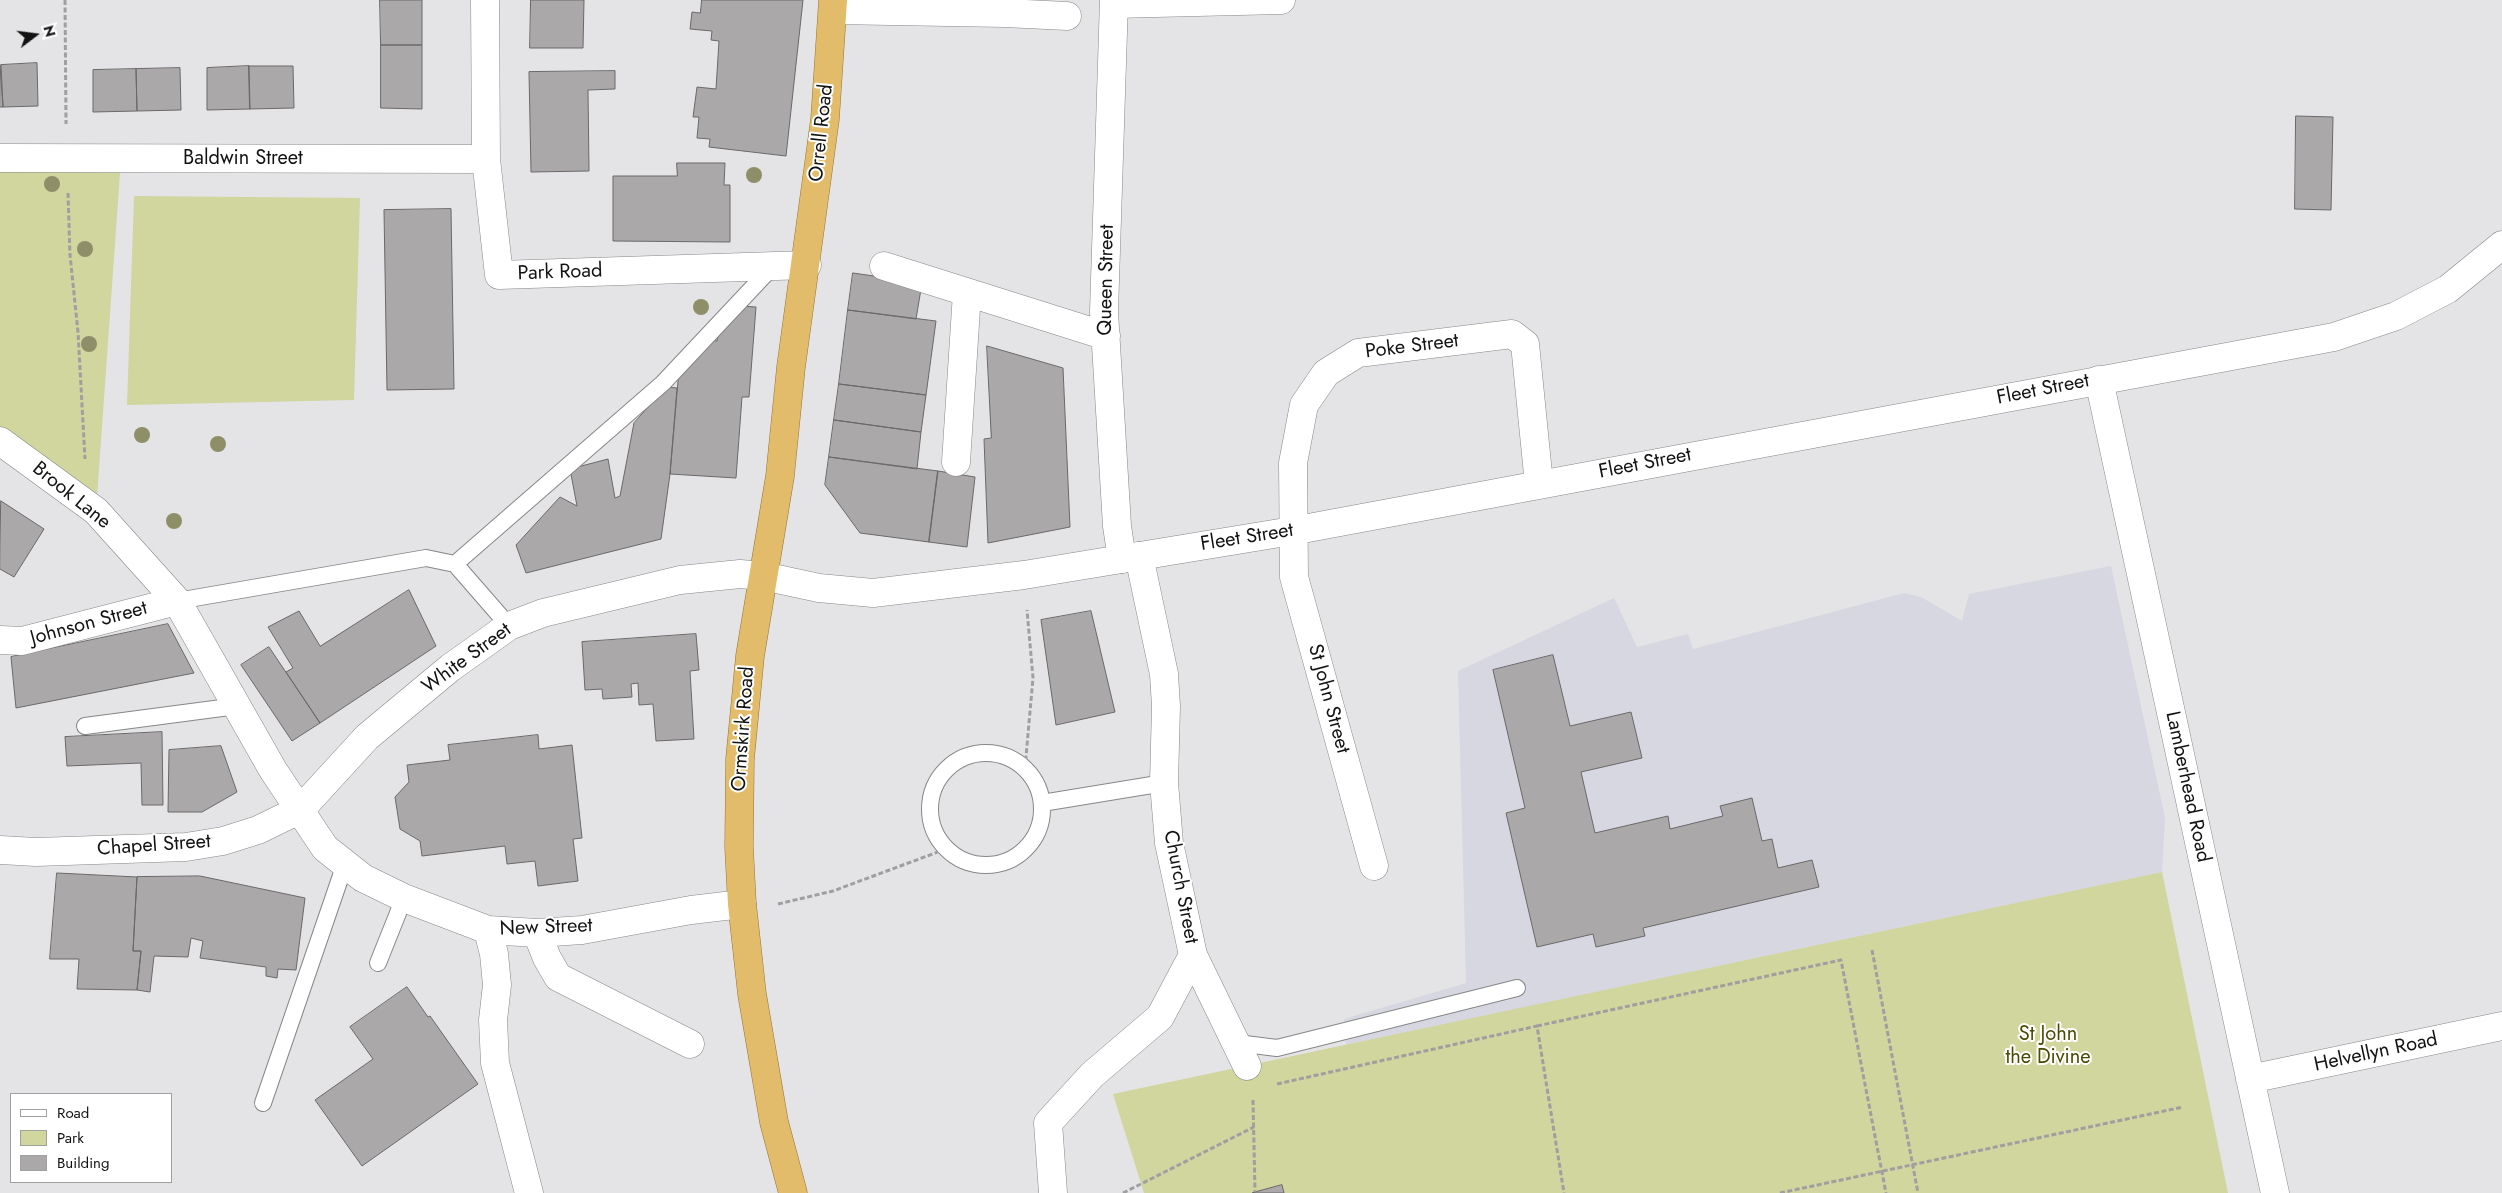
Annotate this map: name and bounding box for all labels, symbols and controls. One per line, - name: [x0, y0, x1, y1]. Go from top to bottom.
- north arrow: [10, 10, 60, 60]
- text: N: [38, 23, 61, 39]
- street label: Orrell Road: [805, 83, 839, 183]
- street label: Baldwin Street: [183, 147, 303, 171]
- street label: Queen Street: [1094, 224, 1120, 336]
- street label: Park Road: [517, 260, 603, 286]
- street label: Poke Street: [1364, 329, 1460, 365]
- street label: Fleet Street: [1995, 369, 2091, 411]
- street label: Fleet Street: [1597, 443, 1693, 485]
- street label: Brook Lane: [27, 457, 115, 535]
- street label: Fleet Street: [1199, 519, 1295, 557]
- street label: Johnson Street: [28, 597, 150, 651]
- street label: White Street: [418, 619, 516, 699]
- street label: St John Street: [1302, 642, 1354, 756]
- street label: Ormskirk Road: [728, 666, 760, 792]
- street label: Lamberhead Road: [2159, 709, 2215, 865]
- street label: Church Street: [1157, 828, 1203, 946]
- street label: Chapel Street: [96, 830, 212, 862]
- street label: New Street: [499, 914, 593, 942]
- park label: St John the Divine: [2005, 1023, 2091, 1070]
- street label: Helvellyn Road: [2312, 1028, 2440, 1078]
- legend: [10, 1093, 172, 1183]
- text: Road: [57, 1102, 89, 1124]
- text: Park: [57, 1127, 84, 1149]
- text: Building: [57, 1152, 109, 1174]

